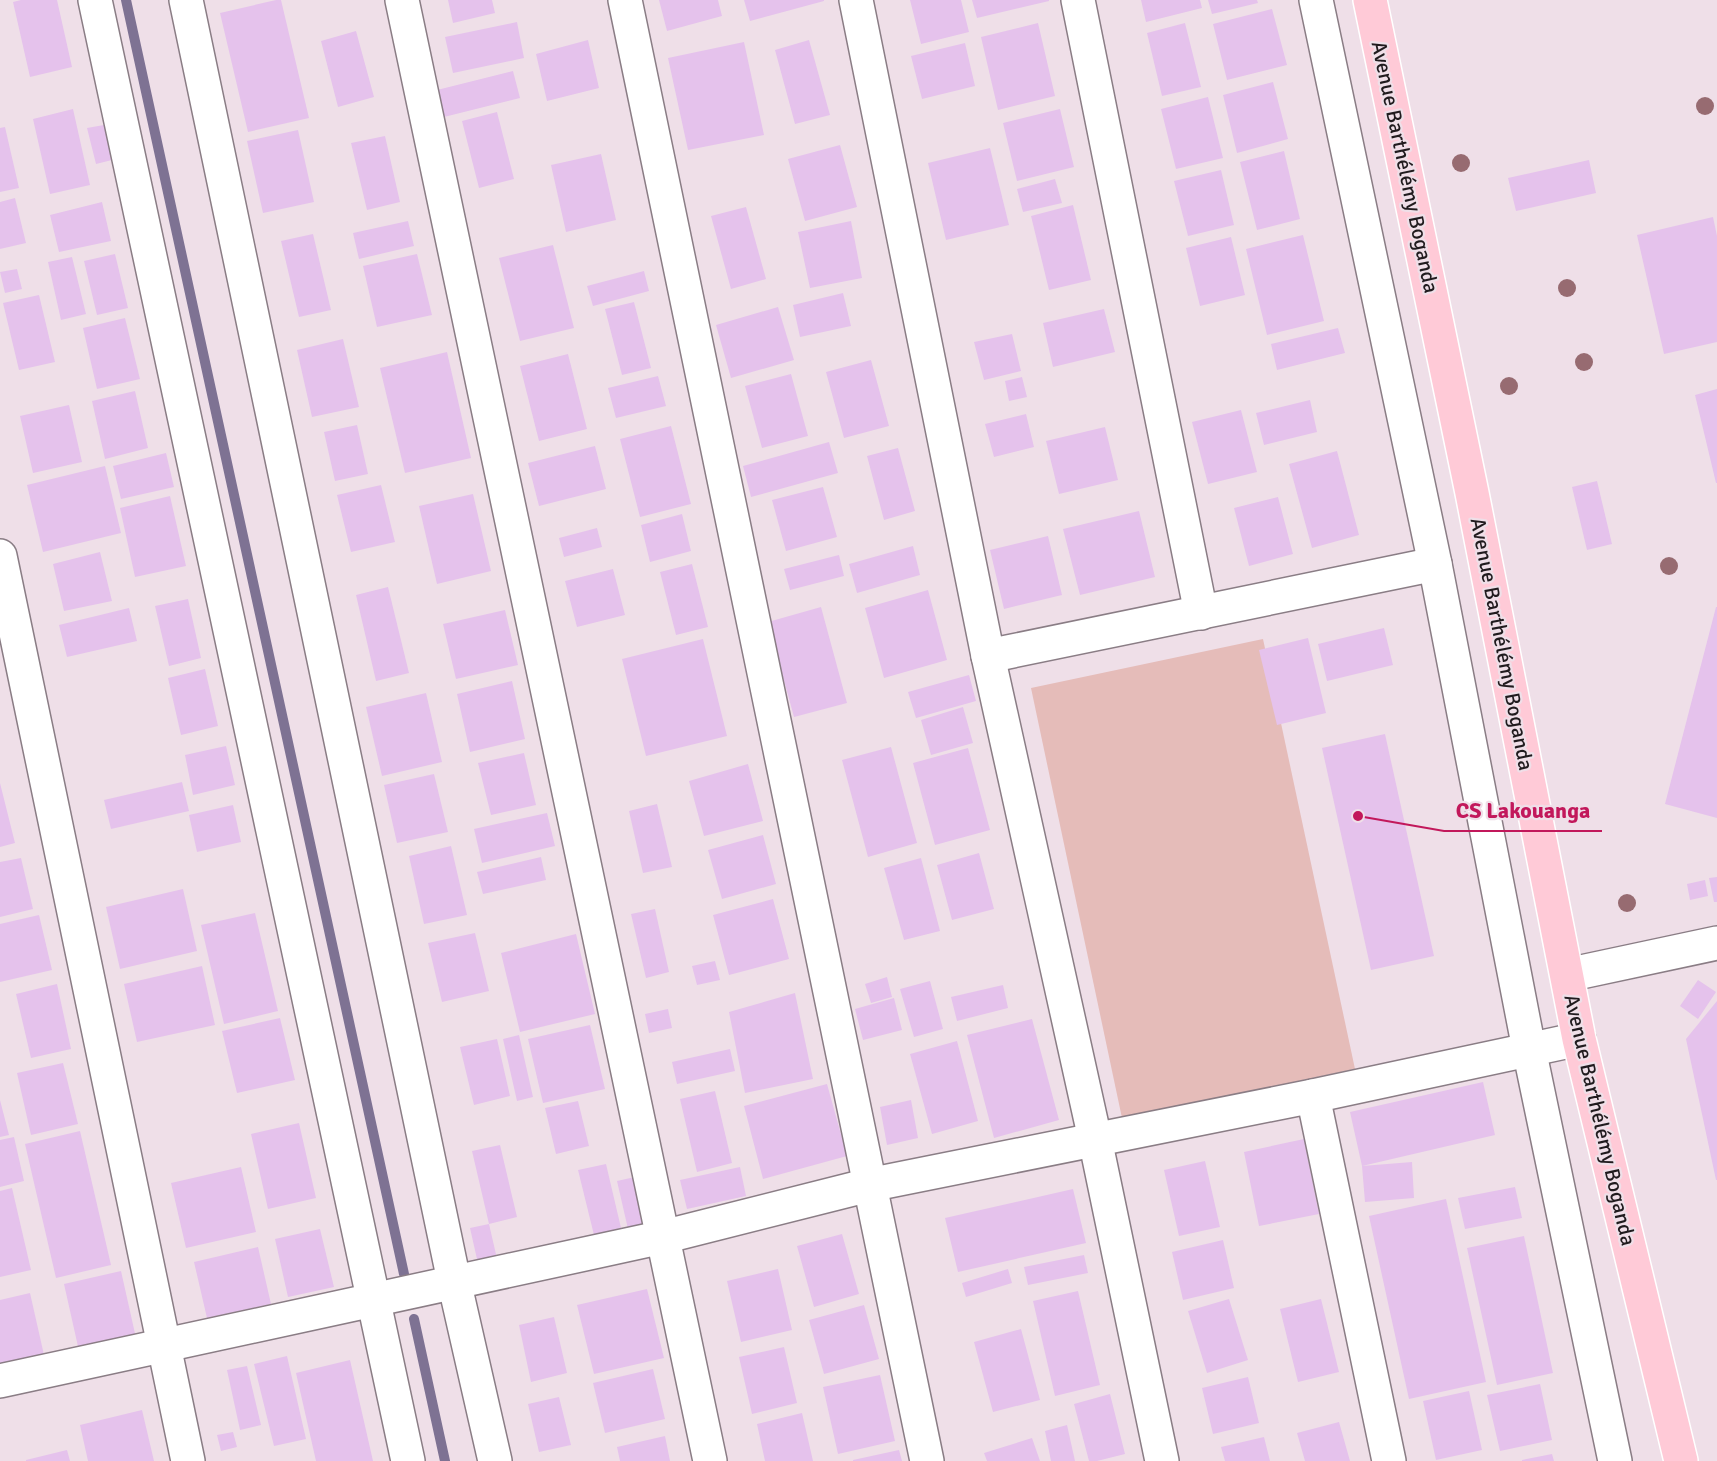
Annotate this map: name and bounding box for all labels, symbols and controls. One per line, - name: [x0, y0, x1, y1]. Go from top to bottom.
- street label: Avenue Barthélémy Boganda: [1366, 39, 1444, 295]
- street label: Avenue Barthélémy Boganda: [1465, 515, 1539, 773]
- callout: CS Lakouanga: [1444, 791, 1602, 831]
- text: CS Lakouanga: [1456, 797, 1590, 824]
- street label: Avenue Barthélémy Boganda: [1558, 992, 1642, 1248]

